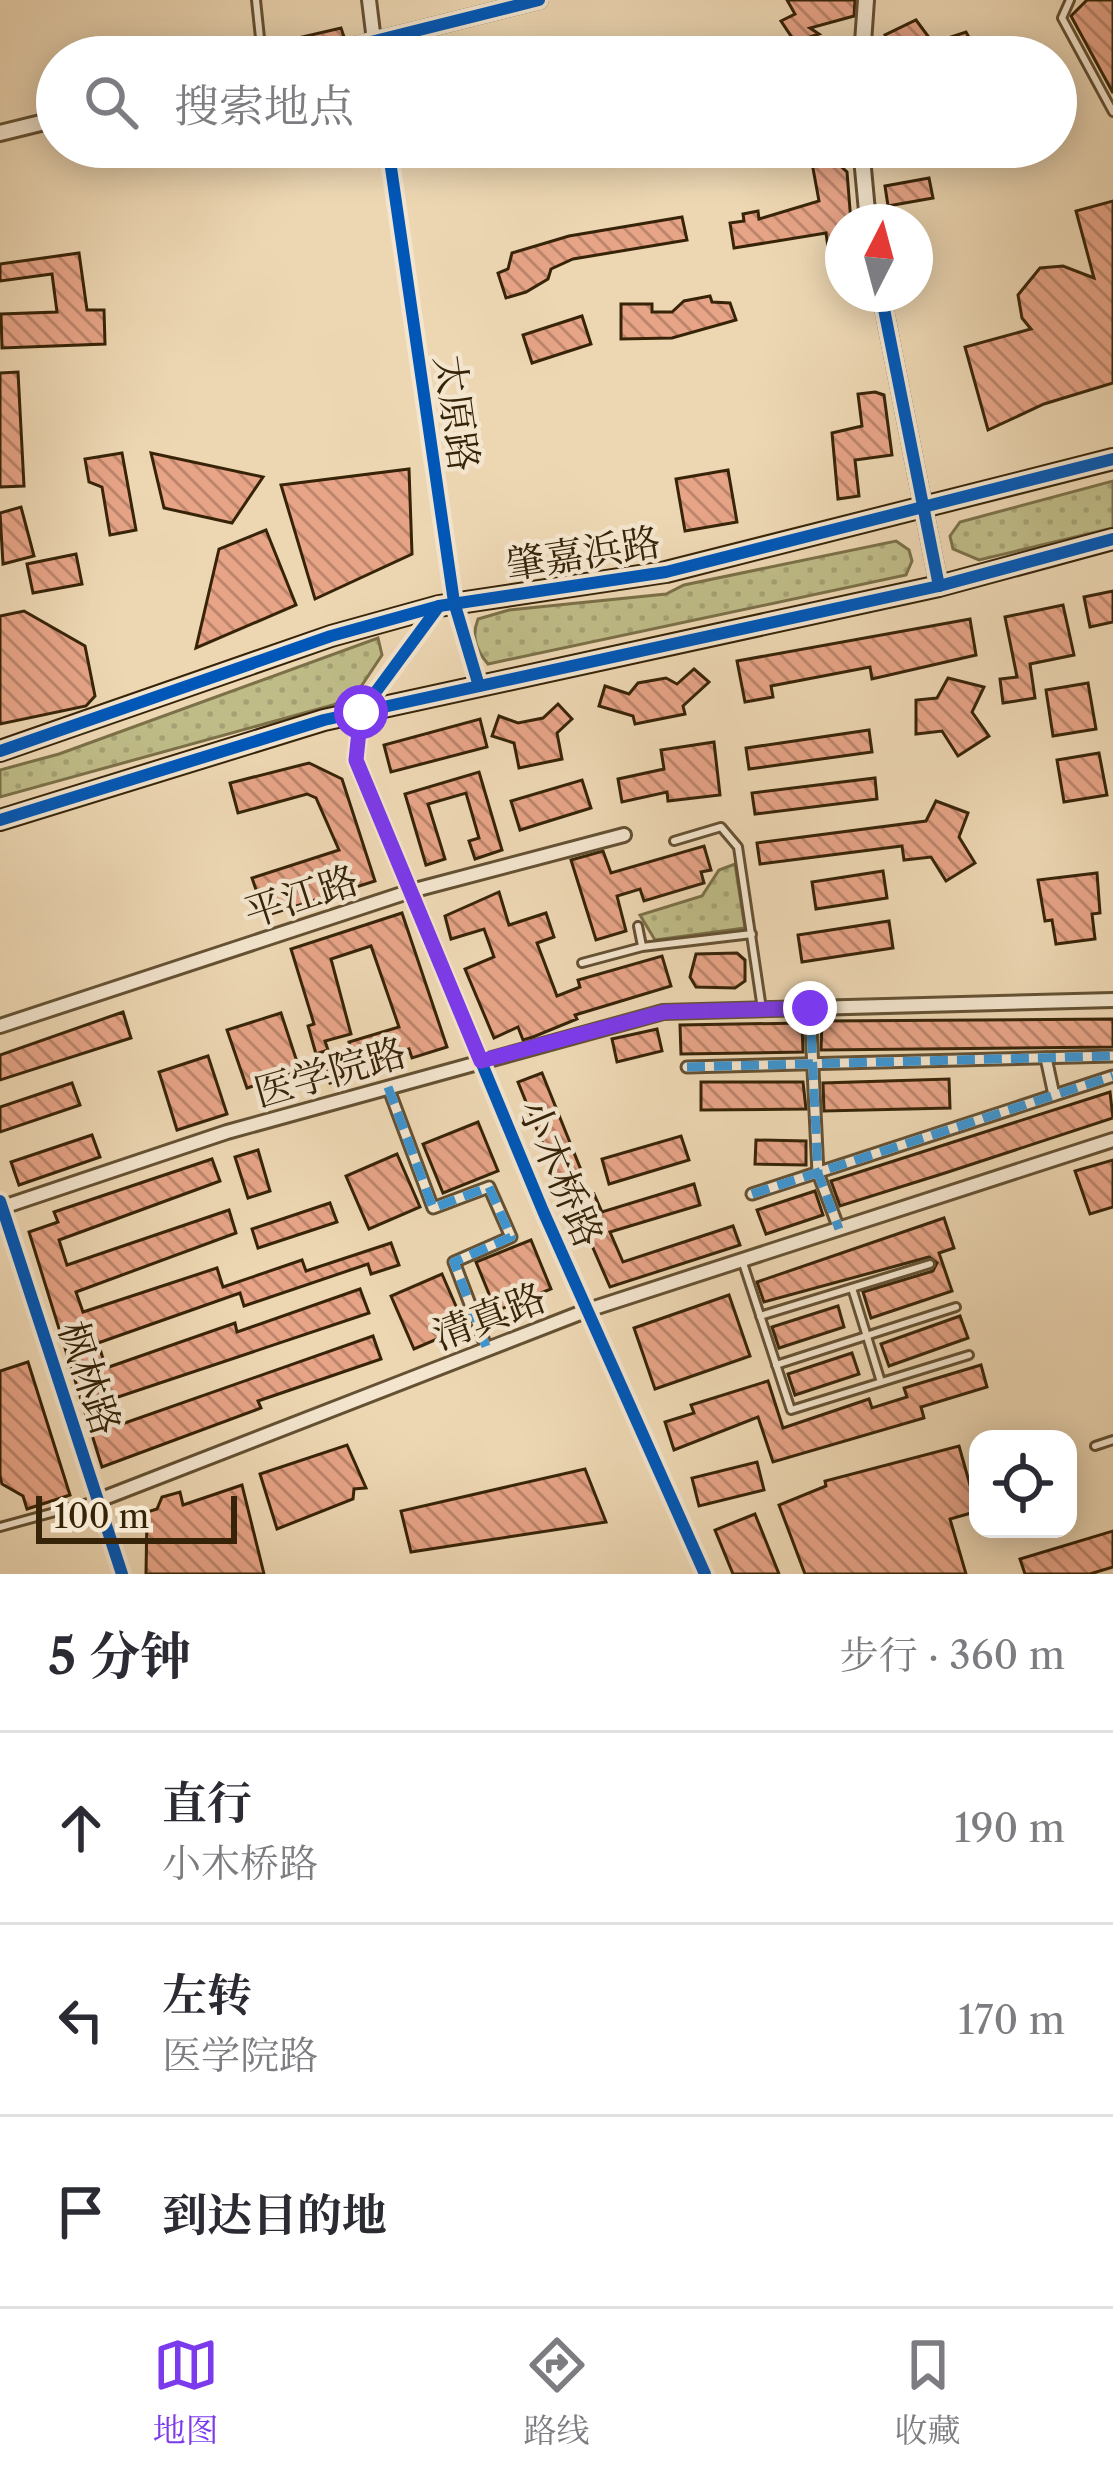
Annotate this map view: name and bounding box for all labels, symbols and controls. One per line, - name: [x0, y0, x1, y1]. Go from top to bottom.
- search box: [36, 36, 1077, 168]
- icon: search: [78, 69, 144, 135]
- text: 搜索地点: [174, 78, 354, 134]
- north arrow: [825, 204, 933, 312]
- street label: 太原路: [425, 352, 489, 474]
- street label: 肇嘉浜路: [502, 517, 664, 589]
- route start: [334, 685, 388, 739]
- street label: 平江路: [238, 855, 364, 937]
- route end: [783, 981, 837, 1035]
- street label: 医学院路: [248, 1027, 412, 1117]
- street label: 小木桥路: [508, 1092, 614, 1254]
- street label: 清真路: [426, 1273, 552, 1359]
- street label: 枫林路: [49, 1315, 131, 1441]
- map controls: [969, 1430, 1077, 1538]
- button: locate: [969, 1430, 1077, 1538]
- scale bar: [36, 1490, 237, 1543]
- text: 100 m: [54, 1496, 149, 1537]
- text: 5 分钟: [48, 1625, 191, 1687]
- text: 步行 · 360 m: [840, 1631, 1065, 1679]
- text: 直行: [162, 1775, 252, 1831]
- icon: ahead: [48, 1795, 114, 1861]
- text: 190 m: [954, 1804, 1065, 1852]
- text: 小木桥路: [162, 1839, 318, 1887]
- text: 左转: [162, 1967, 252, 2023]
- icon: left: [48, 1987, 114, 2053]
- text: 170 m: [958, 1996, 1065, 2044]
- text: 医学院路: [162, 2031, 318, 2079]
- icon: arrive: [48, 2179, 114, 2245]
- text: 到达目的地: [162, 2187, 387, 2243]
- tab: 地图: [153, 2332, 219, 2451]
- tab: 路线: [524, 2332, 590, 2451]
- tab: 收藏: [895, 2332, 961, 2451]

